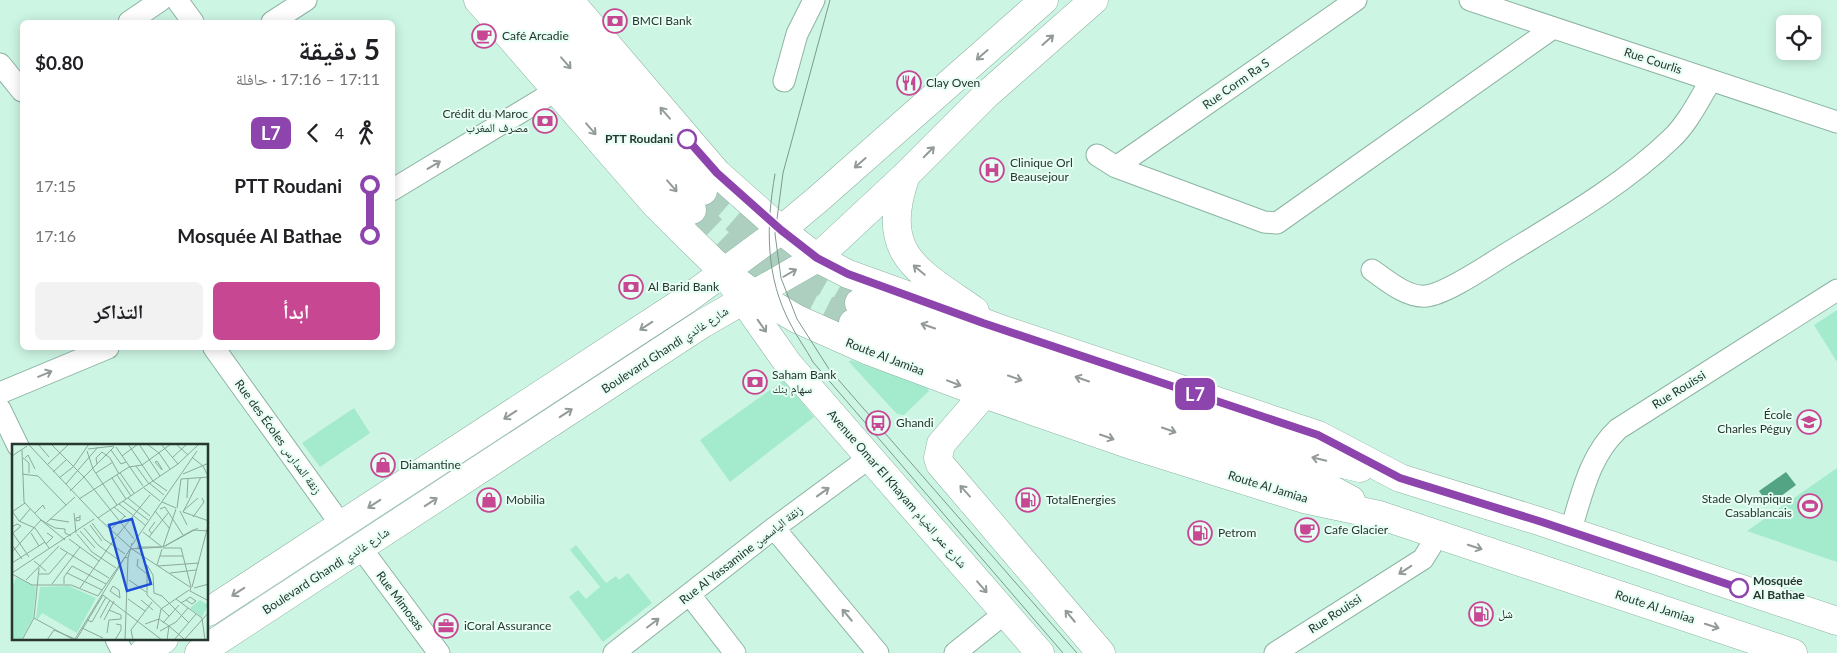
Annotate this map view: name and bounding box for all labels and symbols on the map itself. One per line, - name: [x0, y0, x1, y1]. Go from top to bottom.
- bank icon: BMCI Bank: [602, 8, 628, 34]
- place label: BMCI Bank: [632, 13, 693, 28]
- cafe icon: Café Arcadie: [471, 23, 497, 49]
- place label: Café Arcadie: [502, 28, 569, 43]
- one-way arrow: [1041, 35, 1054, 46]
- street label: Rue Courlis: [1622, 44, 1684, 77]
- one-way arrow: [975, 50, 988, 61]
- street label: Rue Corm Ra S: [1199, 55, 1272, 112]
- one-way arrow: [560, 57, 571, 70]
- restaurant icon: Clay Oven: [896, 70, 922, 96]
- place label: Clay Oven: [926, 75, 980, 90]
- place label: Crédit du Maroc مصرف المغرب: [443, 106, 528, 135]
- one-way arrow: [660, 107, 671, 120]
- bank icon: Crédit du Maroc مصرف المغرب: [532, 108, 558, 134]
- one-way arrow: [585, 122, 596, 135]
- marker: PTT Roudani: [677, 129, 697, 149]
- place label: PTT Roudani: [605, 131, 673, 146]
- one-way arrow: [923, 146, 935, 158]
- place label: Clinique Orl Beausejour: [1010, 155, 1073, 184]
- one-way arrow: [853, 157, 866, 169]
- hospital icon: Clinique Orl Beausejour: [979, 157, 1005, 183]
- one-way arrow: [427, 160, 441, 170]
- one-way arrow: [666, 180, 678, 193]
- one-way arrow: [912, 264, 925, 276]
- one-way arrow: [782, 268, 796, 278]
- bank icon: Al Barid Bank: [618, 274, 644, 300]
- place label: Al Barid Bank: [648, 279, 720, 294]
- street label: Boulevard Ghandi شارع غاندي: [598, 303, 733, 399]
- one-way arrow: [757, 319, 767, 333]
- one-way arrow: [639, 321, 653, 331]
- one-way arrow: [921, 321, 936, 330]
- street label: Route Al Jamiaa: [844, 335, 927, 378]
- place label: Saham Bank سهام بنك: [772, 367, 837, 397]
- street label: Rue Rouissi: [1649, 367, 1708, 412]
- one-way arrow: [37, 369, 52, 378]
- bank icon: Saham Bank سهام بنك: [742, 369, 768, 395]
- one-way arrow: [1007, 374, 1022, 383]
- one-way arrow: [1075, 374, 1090, 383]
- street label: Rue des Écoles زنقة المدارس: [232, 376, 325, 497]
- line badge: L7: [1172, 378, 1218, 410]
- one-way arrow: [946, 379, 961, 388]
- street label: Avenue Omar El Khayam شارع عمر الخيام: [824, 406, 970, 572]
- place label: École Charles Péguy: [1717, 407, 1793, 436]
- one-way arrow: [559, 408, 573, 418]
- school or university icon: École Charles Péguy: [1796, 409, 1822, 435]
- one-way arrow: [503, 410, 517, 420]
- bus stop icon: Ghandi: [865, 410, 891, 436]
- place label: Ghandi: [896, 415, 934, 430]
- one-way arrow: [1161, 426, 1176, 435]
- one-way arrow: [1099, 432, 1115, 442]
- inset map: [12, 444, 209, 640]
- shop icon: Diamantine: [370, 452, 396, 478]
- one-way arrow: [1311, 454, 1327, 463]
- place label: Diamantine: [400, 457, 461, 472]
- street label: Route Al Jamiaa: [1226, 467, 1310, 506]
- one-way arrow: [959, 485, 971, 498]
- shop icon: Mobilia: [476, 487, 502, 513]
- one-way arrow: [816, 487, 830, 497]
- fuel station icon: TotalEnergies: [1015, 487, 1041, 513]
- place label: Stade Olympique Casablancais: [1702, 491, 1792, 520]
- place label: Mobilia: [506, 492, 545, 507]
- place label: TotalEnergies: [1046, 492, 1116, 507]
- sports icon: Stade Olympique Casablancais: [1797, 493, 1823, 519]
- one-way arrow: [423, 497, 437, 507]
- one-way arrow: [368, 499, 382, 509]
- street label: Rue Al Yassamine زنقة الياسمين: [676, 502, 806, 607]
- cafe icon: Cafe Glacier: [1294, 517, 1320, 543]
- fuel station icon: Petrom: [1187, 520, 1213, 546]
- place label: Cafe Glacier: [1324, 522, 1389, 537]
- street label: Boulevard Ghandi شارع غاندي: [259, 524, 394, 620]
- place label: Petrom: [1218, 525, 1256, 540]
- one-way arrow: [1466, 543, 1482, 552]
- one-way arrow: [1399, 565, 1413, 575]
- street label: Rue Mimosas: [373, 568, 428, 633]
- place label: Mosquée Al Bathae: [1752, 573, 1805, 602]
- marker: Mosquée Al Bathae: [1729, 578, 1749, 598]
- one-way arrow: [976, 580, 987, 593]
- street label: Route Al Jamiaa: [1613, 587, 1697, 626]
- one-way arrow: [231, 588, 245, 598]
- street label: Rue Rouissi: [1305, 591, 1364, 636]
- fuel station icon: شل: [1468, 601, 1494, 627]
- place label: شل: [1498, 606, 1513, 621]
- one-way arrow: [842, 609, 853, 622]
- one-way arrow: [1064, 609, 1075, 622]
- office icon: iCoral Assurance: [433, 613, 459, 639]
- place label: iCoral Assurance: [464, 618, 551, 633]
- one-way arrow: [646, 618, 659, 629]
- one-way arrow: [1704, 622, 1719, 631]

